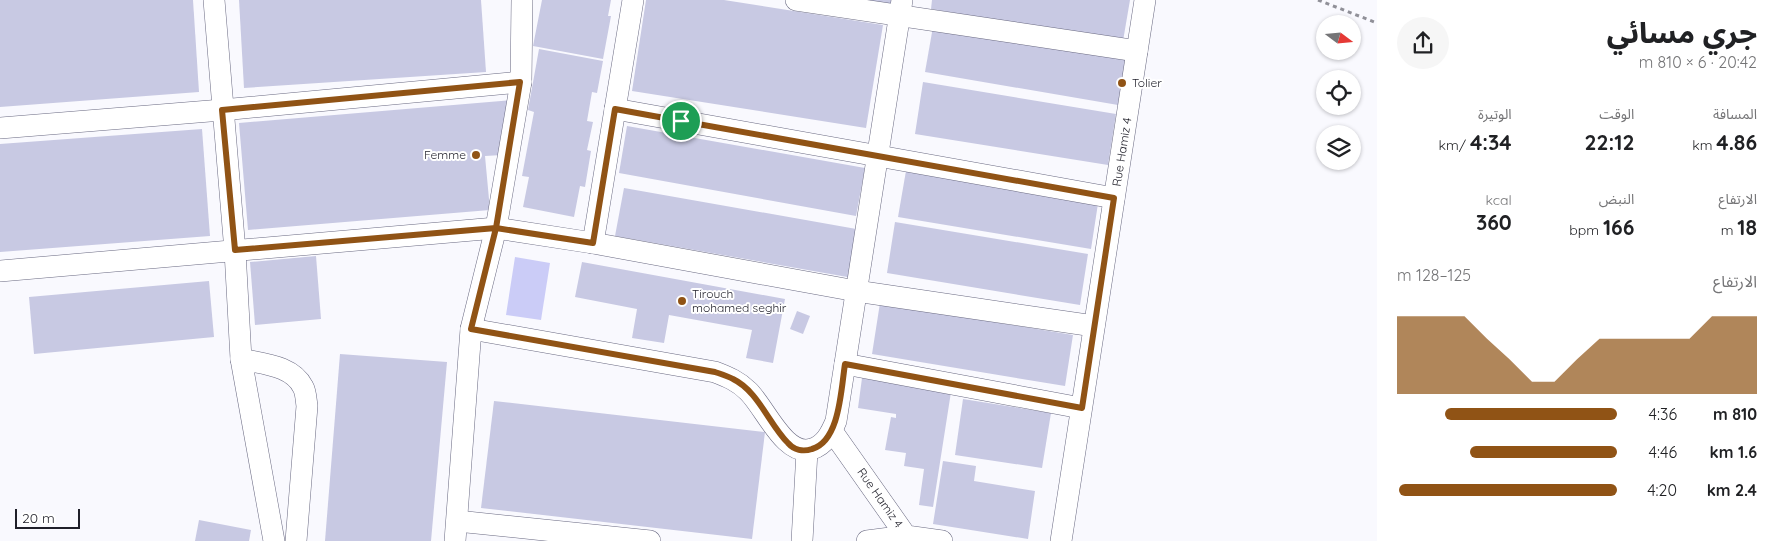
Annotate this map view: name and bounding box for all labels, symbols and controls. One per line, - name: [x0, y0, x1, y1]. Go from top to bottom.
- north arrow: [1316, 15, 1361, 60]
- map controls: [1316, 15, 1361, 170]
- text: جري مسائي: [1607, 15, 1757, 50]
- button: share: [1397, 17, 1449, 69]
- text: 20:42 · 6 × 810 m: [1639, 52, 1757, 72]
- button: locate: [1316, 70, 1361, 115]
- place label: Tolier: [1132, 75, 1162, 90]
- marker: Tolier: [1116, 77, 1128, 89]
- pin: [660, 100, 702, 142]
- text: الوتيرة: [1478, 105, 1512, 123]
- text: الوقت: [1599, 105, 1634, 123]
- text: المسافة: [1713, 105, 1757, 123]
- icon: arrive: [667, 107, 695, 135]
- street label: Rue Hamiz 4: [1109, 116, 1134, 187]
- button: layers: [1316, 125, 1361, 170]
- text: 4:34: [1470, 129, 1512, 155]
- text: 22:12: [1585, 129, 1634, 155]
- text: 4.86: [1716, 129, 1757, 155]
- text: /km: [1439, 136, 1470, 154]
- text: km: [1692, 136, 1716, 154]
- place label: Femme: [424, 147, 466, 162]
- marker: Femme: [470, 149, 482, 161]
- text: النبض: [1599, 190, 1634, 208]
- text: الارتفاع: [1719, 190, 1757, 208]
- text: kcal: [1486, 191, 1512, 209]
- text: 360: [1476, 209, 1512, 235]
- text: 166: [1603, 214, 1634, 240]
- text: 18: [1737, 214, 1757, 240]
- text: bpm: [1569, 221, 1603, 239]
- text: m: [1721, 221, 1737, 239]
- text: 125–128 m: [1397, 265, 1471, 285]
- text: الارتفاع: [1713, 271, 1757, 291]
- place label: Tirouch mohamed seghir: [692, 286, 787, 315]
- marker: Tirouch mohamed seghir: [676, 295, 688, 307]
- text: 4:36: [1649, 404, 1677, 424]
- text: 810 m: [1713, 404, 1757, 424]
- text: 4:46: [1649, 442, 1677, 462]
- text: 1.6 km: [1710, 442, 1757, 462]
- street label: Rue Hamiz 4: [854, 465, 907, 531]
- text: 4:20: [1647, 480, 1677, 500]
- text: 2.4 km: [1707, 480, 1757, 500]
- scale bar: [15, 506, 80, 529]
- text: 20 m: [22, 509, 55, 527]

